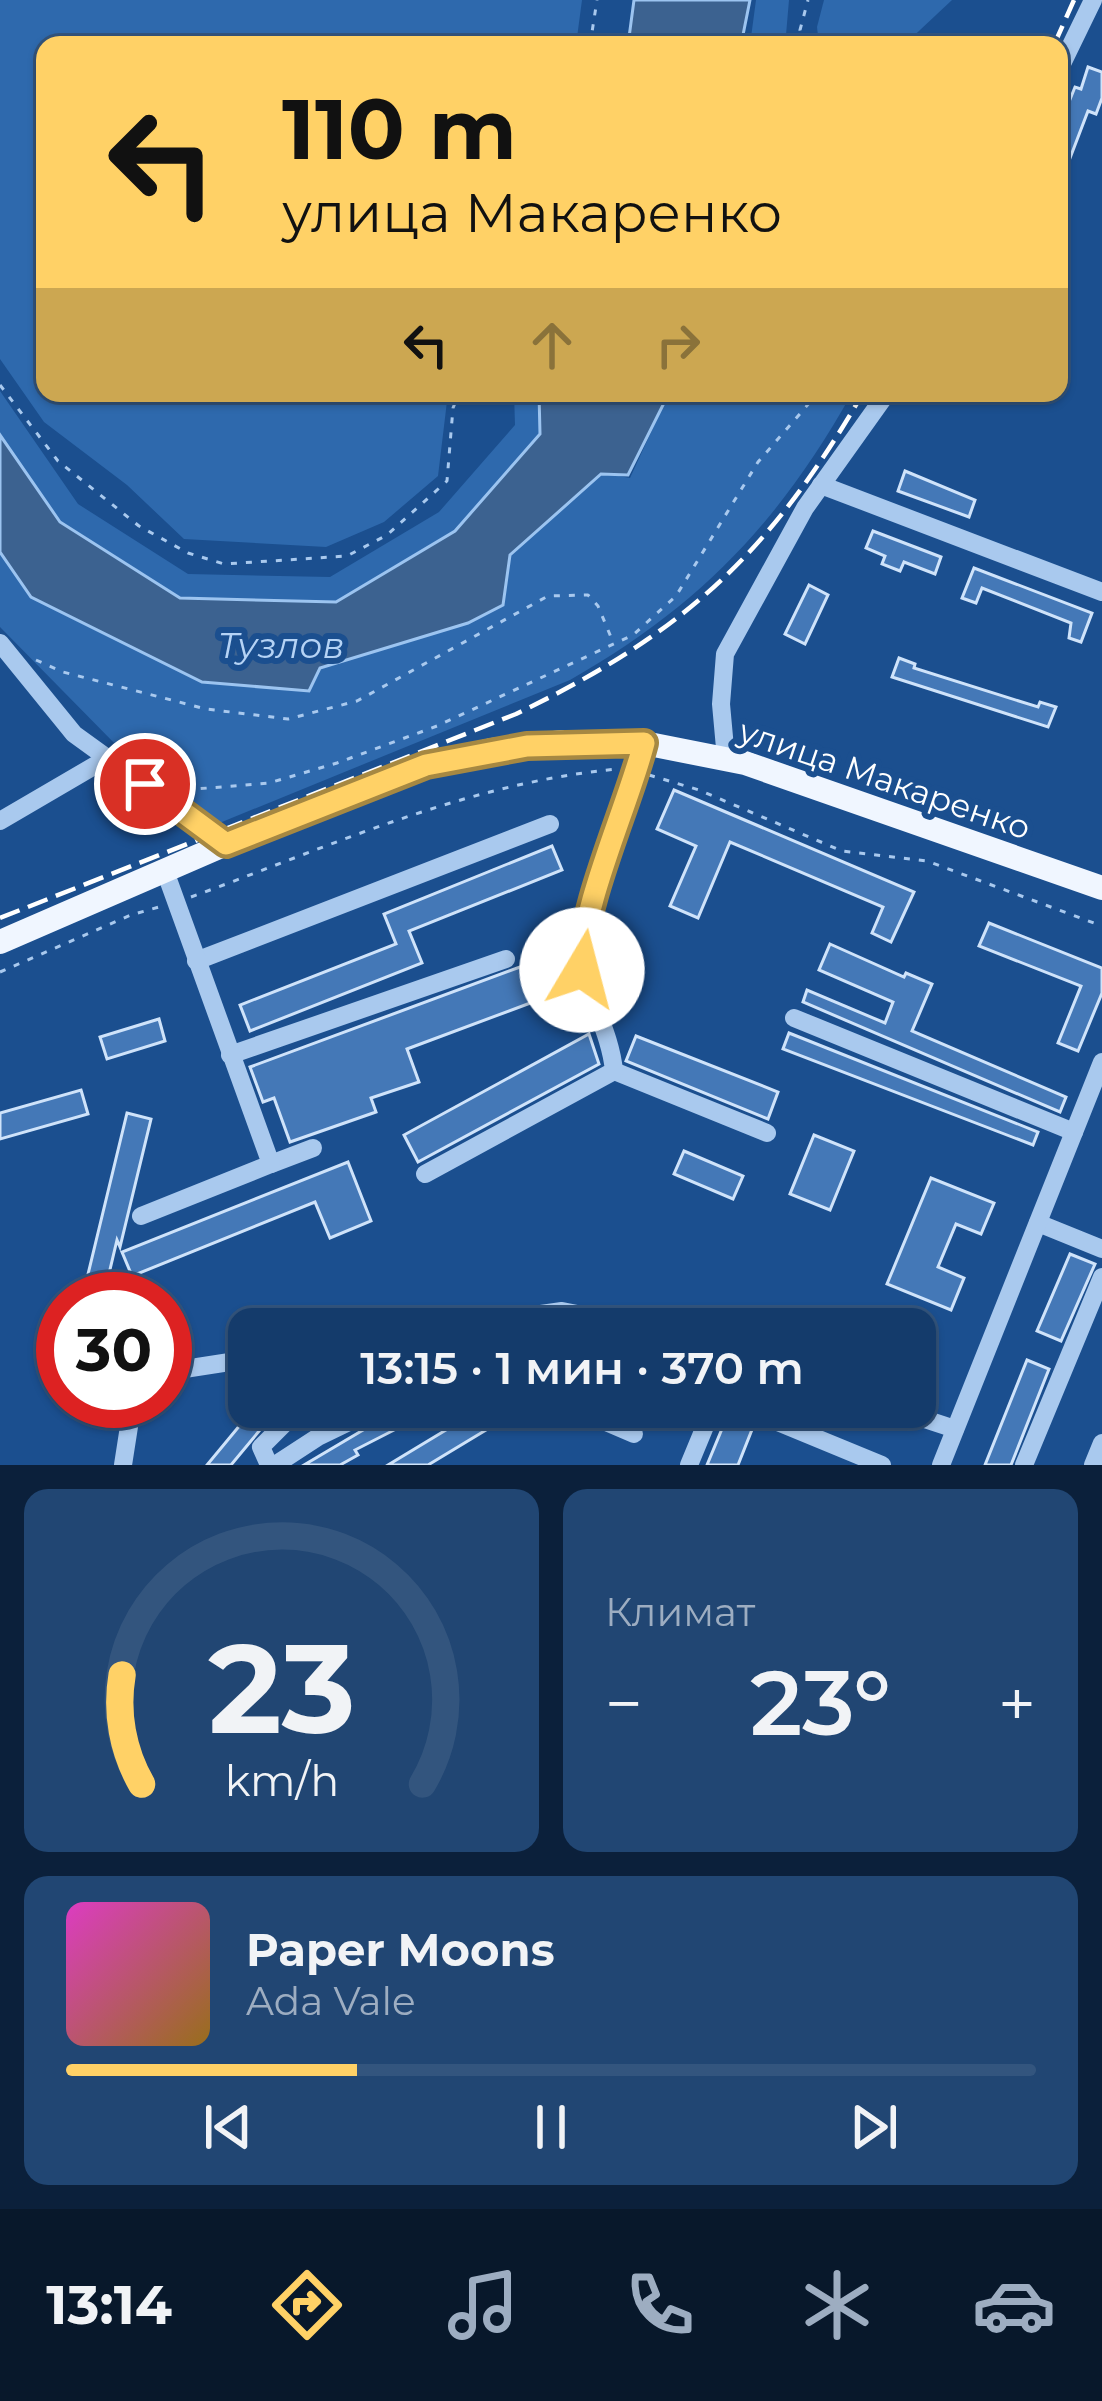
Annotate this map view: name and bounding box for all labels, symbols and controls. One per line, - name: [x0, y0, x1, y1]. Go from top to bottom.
- text: 110 m: [282, 78, 517, 180]
- icon: left: [84, 84, 240, 240]
- text: улица Макаренко: [282, 180, 782, 246]
- icon: left: [393, 312, 459, 378]
- icon: ahead: [519, 312, 585, 378]
- icon: right: [645, 312, 711, 378]
- water label: Тузлов: [218, 623, 344, 667]
- street label: улица Макаренко: [733, 710, 1036, 848]
- pin: [94, 733, 196, 835]
- icon: arrive: [112, 751, 178, 817]
- position arrow: [519, 907, 645, 1033]
- speed limit sign: 30: [36, 1272, 192, 1428]
- text: 13:15 · 1 мин · 370 m: [360, 1340, 804, 1395]
- text: Климат: [605, 1588, 755, 1636]
- text: 23: [208, 1612, 355, 1764]
- text: 23°: [750, 1648, 891, 1758]
- text: −: [605, 1663, 643, 1744]
- text: +: [998, 1663, 1036, 1744]
- text: km/h: [224, 1753, 339, 1806]
- text: Paper Moons: [246, 1922, 555, 1977]
- text: Ada Vale: [246, 1977, 416, 2025]
- icon: previous: [195, 2094, 261, 2160]
- icon: pause: [518, 2094, 584, 2160]
- icon: next: [841, 2094, 907, 2160]
- icon: directions: [265, 2263, 349, 2347]
- icon: music: [441, 2263, 525, 2347]
- icon: phone: [618, 2263, 702, 2347]
- icon: climate: [795, 2263, 879, 2347]
- icon: car: [972, 2263, 1056, 2347]
- text: 13:14: [46, 2272, 172, 2338]

